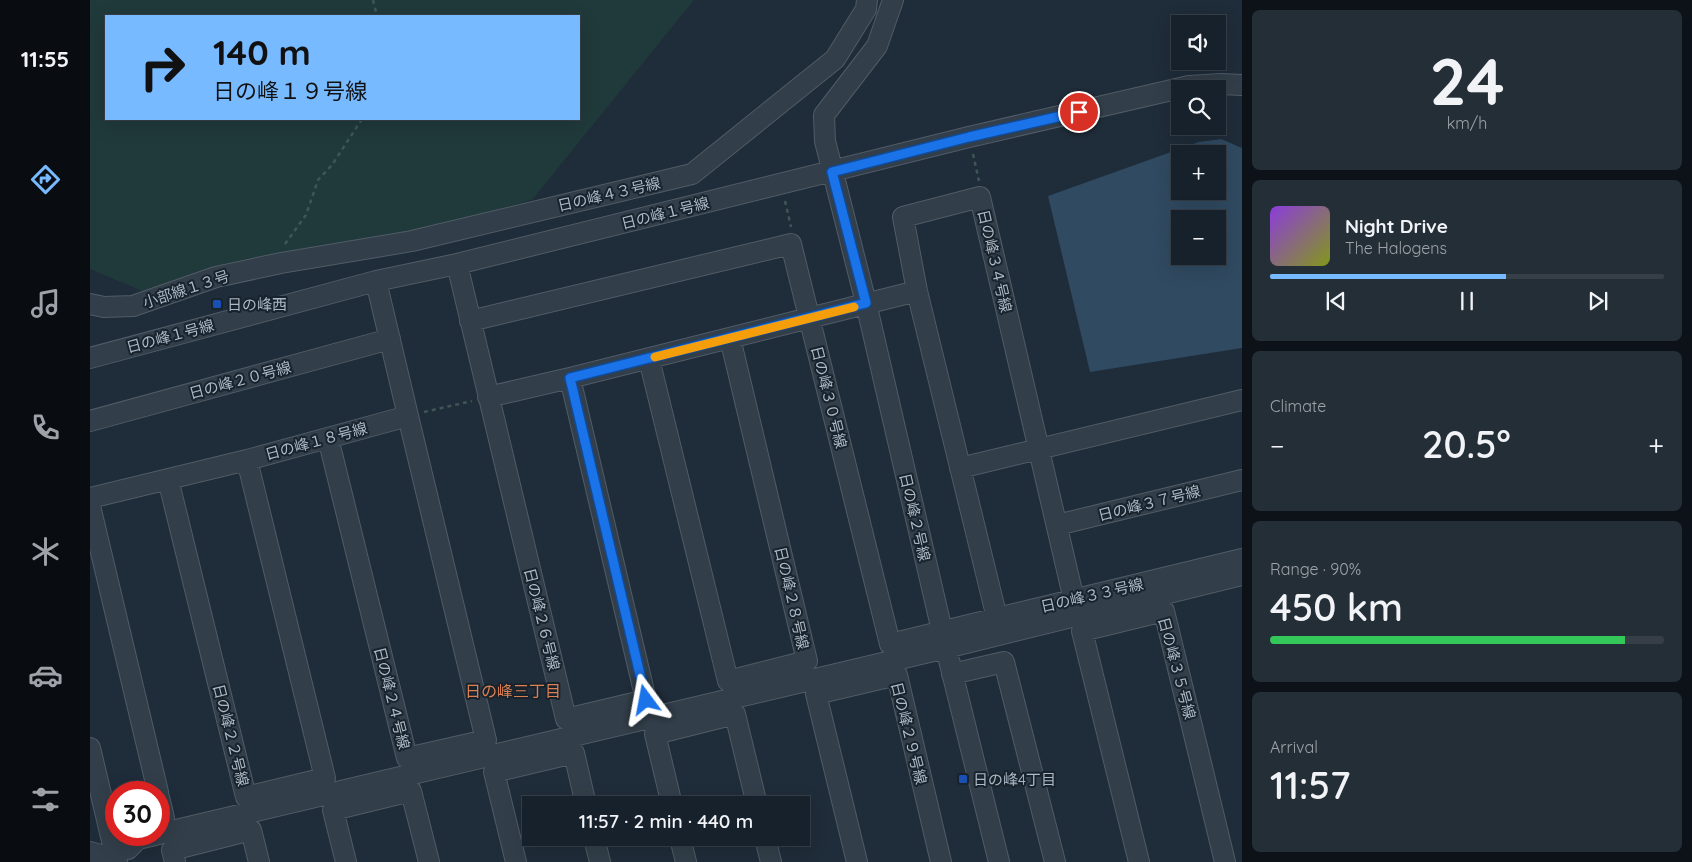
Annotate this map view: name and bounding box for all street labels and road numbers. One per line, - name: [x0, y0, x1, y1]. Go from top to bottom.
- street label: 日の峰４３号線: [556, 173, 662, 215]
- street label: 日の峰１号線: [619, 193, 711, 233]
- street label: 日の峰３４号線: [974, 208, 1016, 314]
- street label: 小部線１３号: [140, 266, 232, 312]
- street label: 日の峰１号線: [124, 315, 216, 357]
- street label: 日の峰３０号線: [807, 344, 851, 450]
- street label: 日の峰２０号線: [187, 357, 293, 403]
- street label: 日の峰１８号線: [263, 418, 369, 464]
- street label: 日の峰２号線: [896, 471, 934, 563]
- street label: 日の峰３７号線: [1096, 481, 1202, 525]
- street label: 日の峰２８号線: [771, 545, 813, 651]
- street label: 日の峰２６号線: [520, 566, 564, 672]
- street label: 日の峰３３号線: [1039, 574, 1145, 616]
- street label: 日の峰３５号線: [1154, 615, 1200, 721]
- street label: 日の峰２４号線: [370, 645, 414, 751]
- street label: 日の峰２９号線: [887, 680, 931, 786]
- street label: 日の峰２２号線: [209, 682, 253, 788]

